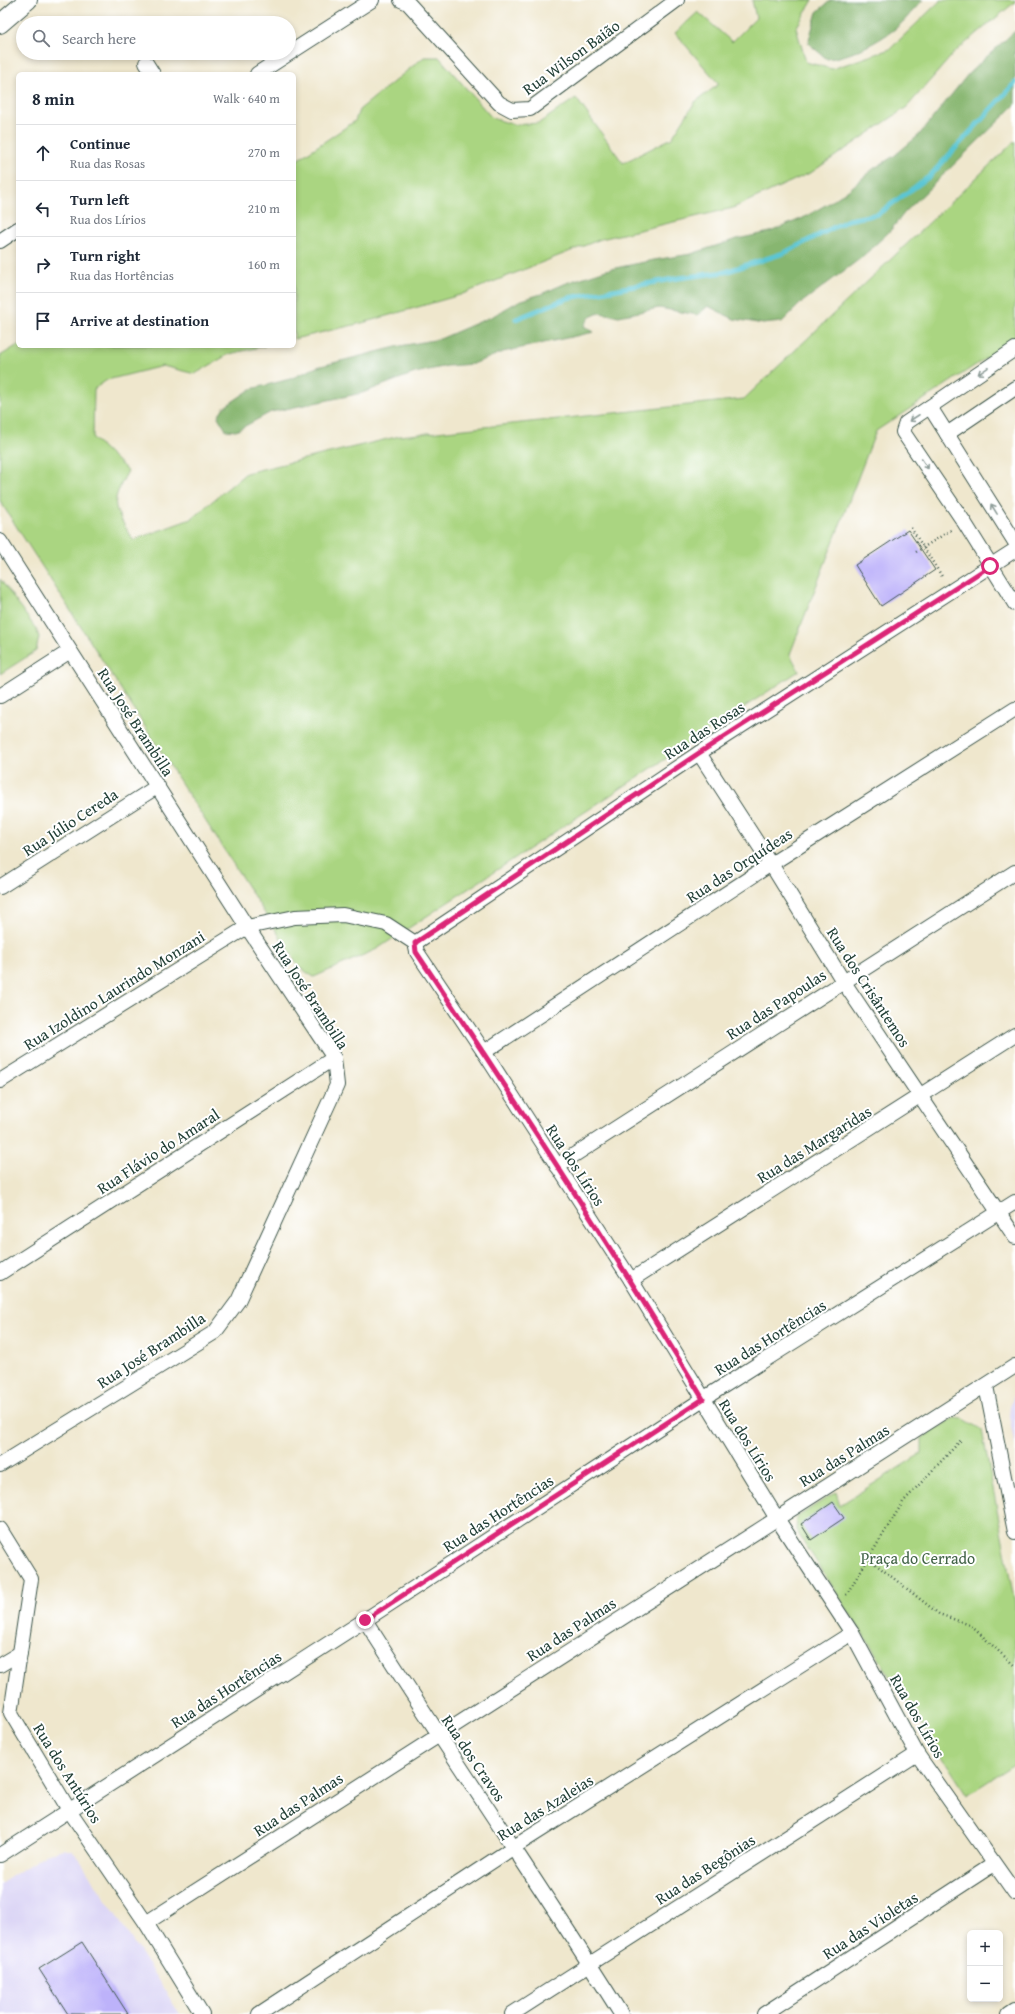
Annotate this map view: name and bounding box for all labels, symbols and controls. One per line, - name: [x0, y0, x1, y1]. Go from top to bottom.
- street label: Rua Wilson Baião: [517, 13, 625, 101]
- search box: [16, 16, 296, 60]
- icon: search: [30, 27, 52, 49]
- text: Search here: [62, 28, 136, 49]
- text: 8 min: [32, 86, 74, 111]
- text: Walk · 640 m: [213, 89, 280, 108]
- text: Continue: [70, 133, 131, 154]
- icon: ahead: [32, 142, 54, 164]
- text: 270 m: [248, 143, 280, 162]
- text: Rua das Rosas: [70, 154, 145, 173]
- text: Turn left: [70, 189, 129, 210]
- icon: left: [32, 198, 54, 220]
- text: 210 m: [248, 199, 280, 218]
- text: Rua dos Lírios: [70, 210, 146, 229]
- text: Turn right: [70, 245, 141, 266]
- icon: right: [32, 254, 54, 276]
- text: 160 m: [248, 255, 280, 274]
- text: Rua das Hortências: [70, 266, 174, 285]
- icon: arrive: [32, 310, 54, 332]
- text: Arrive at destination: [70, 310, 209, 331]
- one-way arrow: [978, 367, 989, 375]
- one-way arrow: [908, 414, 920, 422]
- one-way arrow: [921, 458, 929, 469]
- one-way arrow: [990, 504, 998, 515]
- route start: [981, 557, 999, 575]
- street label: Rua José Brambilla: [92, 663, 180, 781]
- street label: Rua das Rosas: [659, 695, 749, 765]
- street label: Rua Júlio Cereda: [18, 782, 123, 862]
- street label: Rua das Orquídeas: [681, 822, 797, 908]
- street label: Rua dos Crisântemos: [821, 922, 917, 1052]
- street label: Rua Izoldino Laurindo Monzani: [19, 924, 210, 1056]
- street label: Rua José Brambilla: [267, 936, 355, 1054]
- street label: Rua das Papoulas: [721, 963, 831, 1045]
- street label: Rua das Margaridas: [752, 1099, 876, 1189]
- street label: Rua Flávio do Amaral: [92, 1102, 225, 1200]
- street label: Rua dos Lírios: [540, 1119, 612, 1211]
- street label: Rua das Hortências: [709, 1293, 831, 1381]
- street label: Rua José Brambilla: [92, 1306, 210, 1394]
- street label: Rua dos Lírios: [713, 1394, 783, 1486]
- street label: Rua das Palmas: [794, 1418, 894, 1492]
- street label: Rua das Hortências: [438, 1468, 558, 1558]
- park label: Praça do Cerrado: [861, 1546, 975, 1570]
- street label: Rua das Palmas: [521, 1591, 621, 1667]
- route end: [356, 1611, 374, 1629]
- street label: Rua das Hortências: [166, 1644, 286, 1734]
- street label: Rua dos Lírios: [884, 1670, 952, 1762]
- street label: Rua dos Cravos: [436, 1710, 512, 1806]
- street label: Rua dos Antúrios: [28, 1718, 108, 1828]
- street label: Rua das Palmas: [248, 1766, 348, 1842]
- street label: Rua das Azaleias: [492, 1768, 598, 1846]
- street label: Rua das Begônias: [650, 1828, 760, 1910]
- street label: Rua das Violetas: [817, 1885, 923, 1965]
- map controls: [967, 1930, 1003, 2002]
- button: +: [967, 1930, 1003, 1966]
- button: −: [967, 1966, 1003, 2002]

